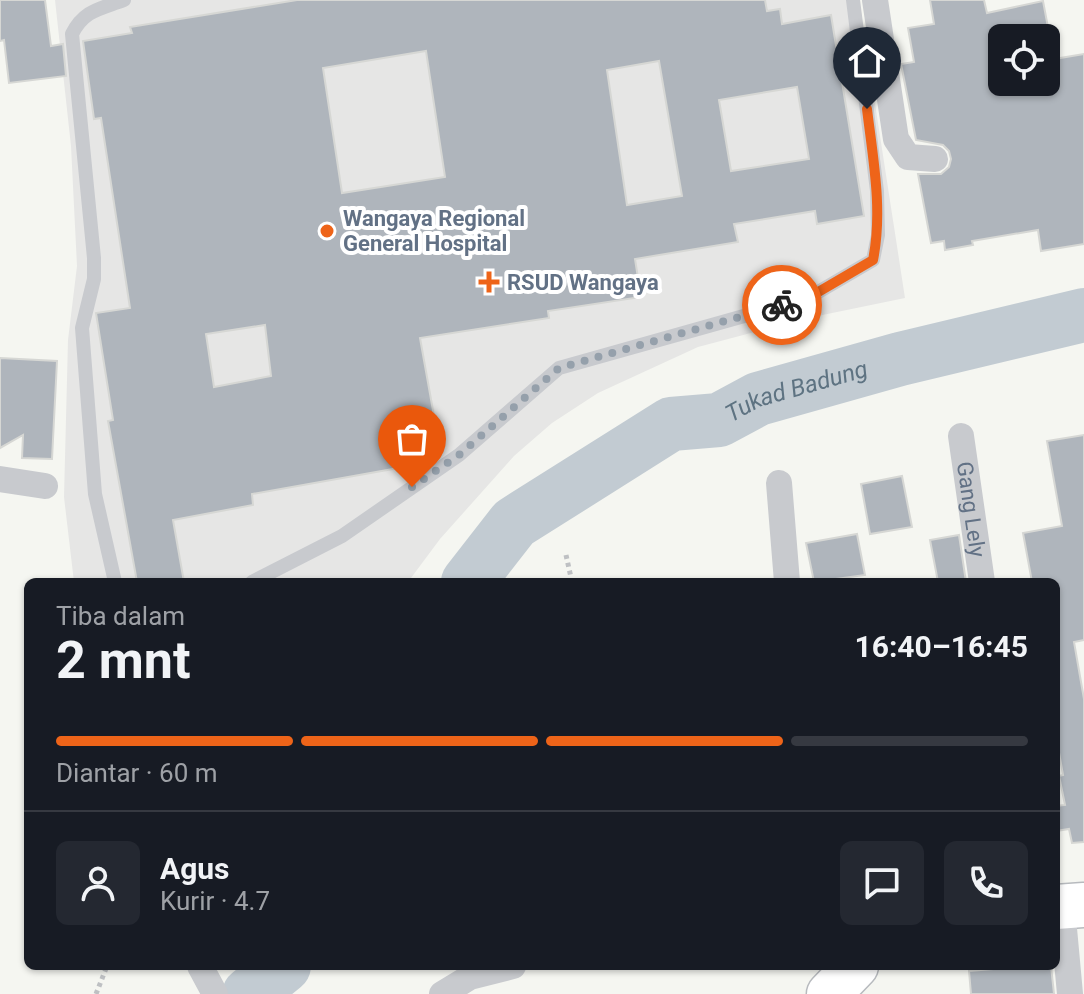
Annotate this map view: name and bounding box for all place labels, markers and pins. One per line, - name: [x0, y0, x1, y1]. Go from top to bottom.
- pin: [833, 27, 901, 109]
- place label: Wangaya Regional General Hospital: [343, 206, 525, 256]
- marker: Wangaya Regional General Hospital: [318, 222, 336, 240]
- place label: RSUD Wangaya: [507, 270, 659, 295]
- marker: RSUD Wangaya: [478, 271, 500, 293]
- pin: [378, 405, 446, 487]

